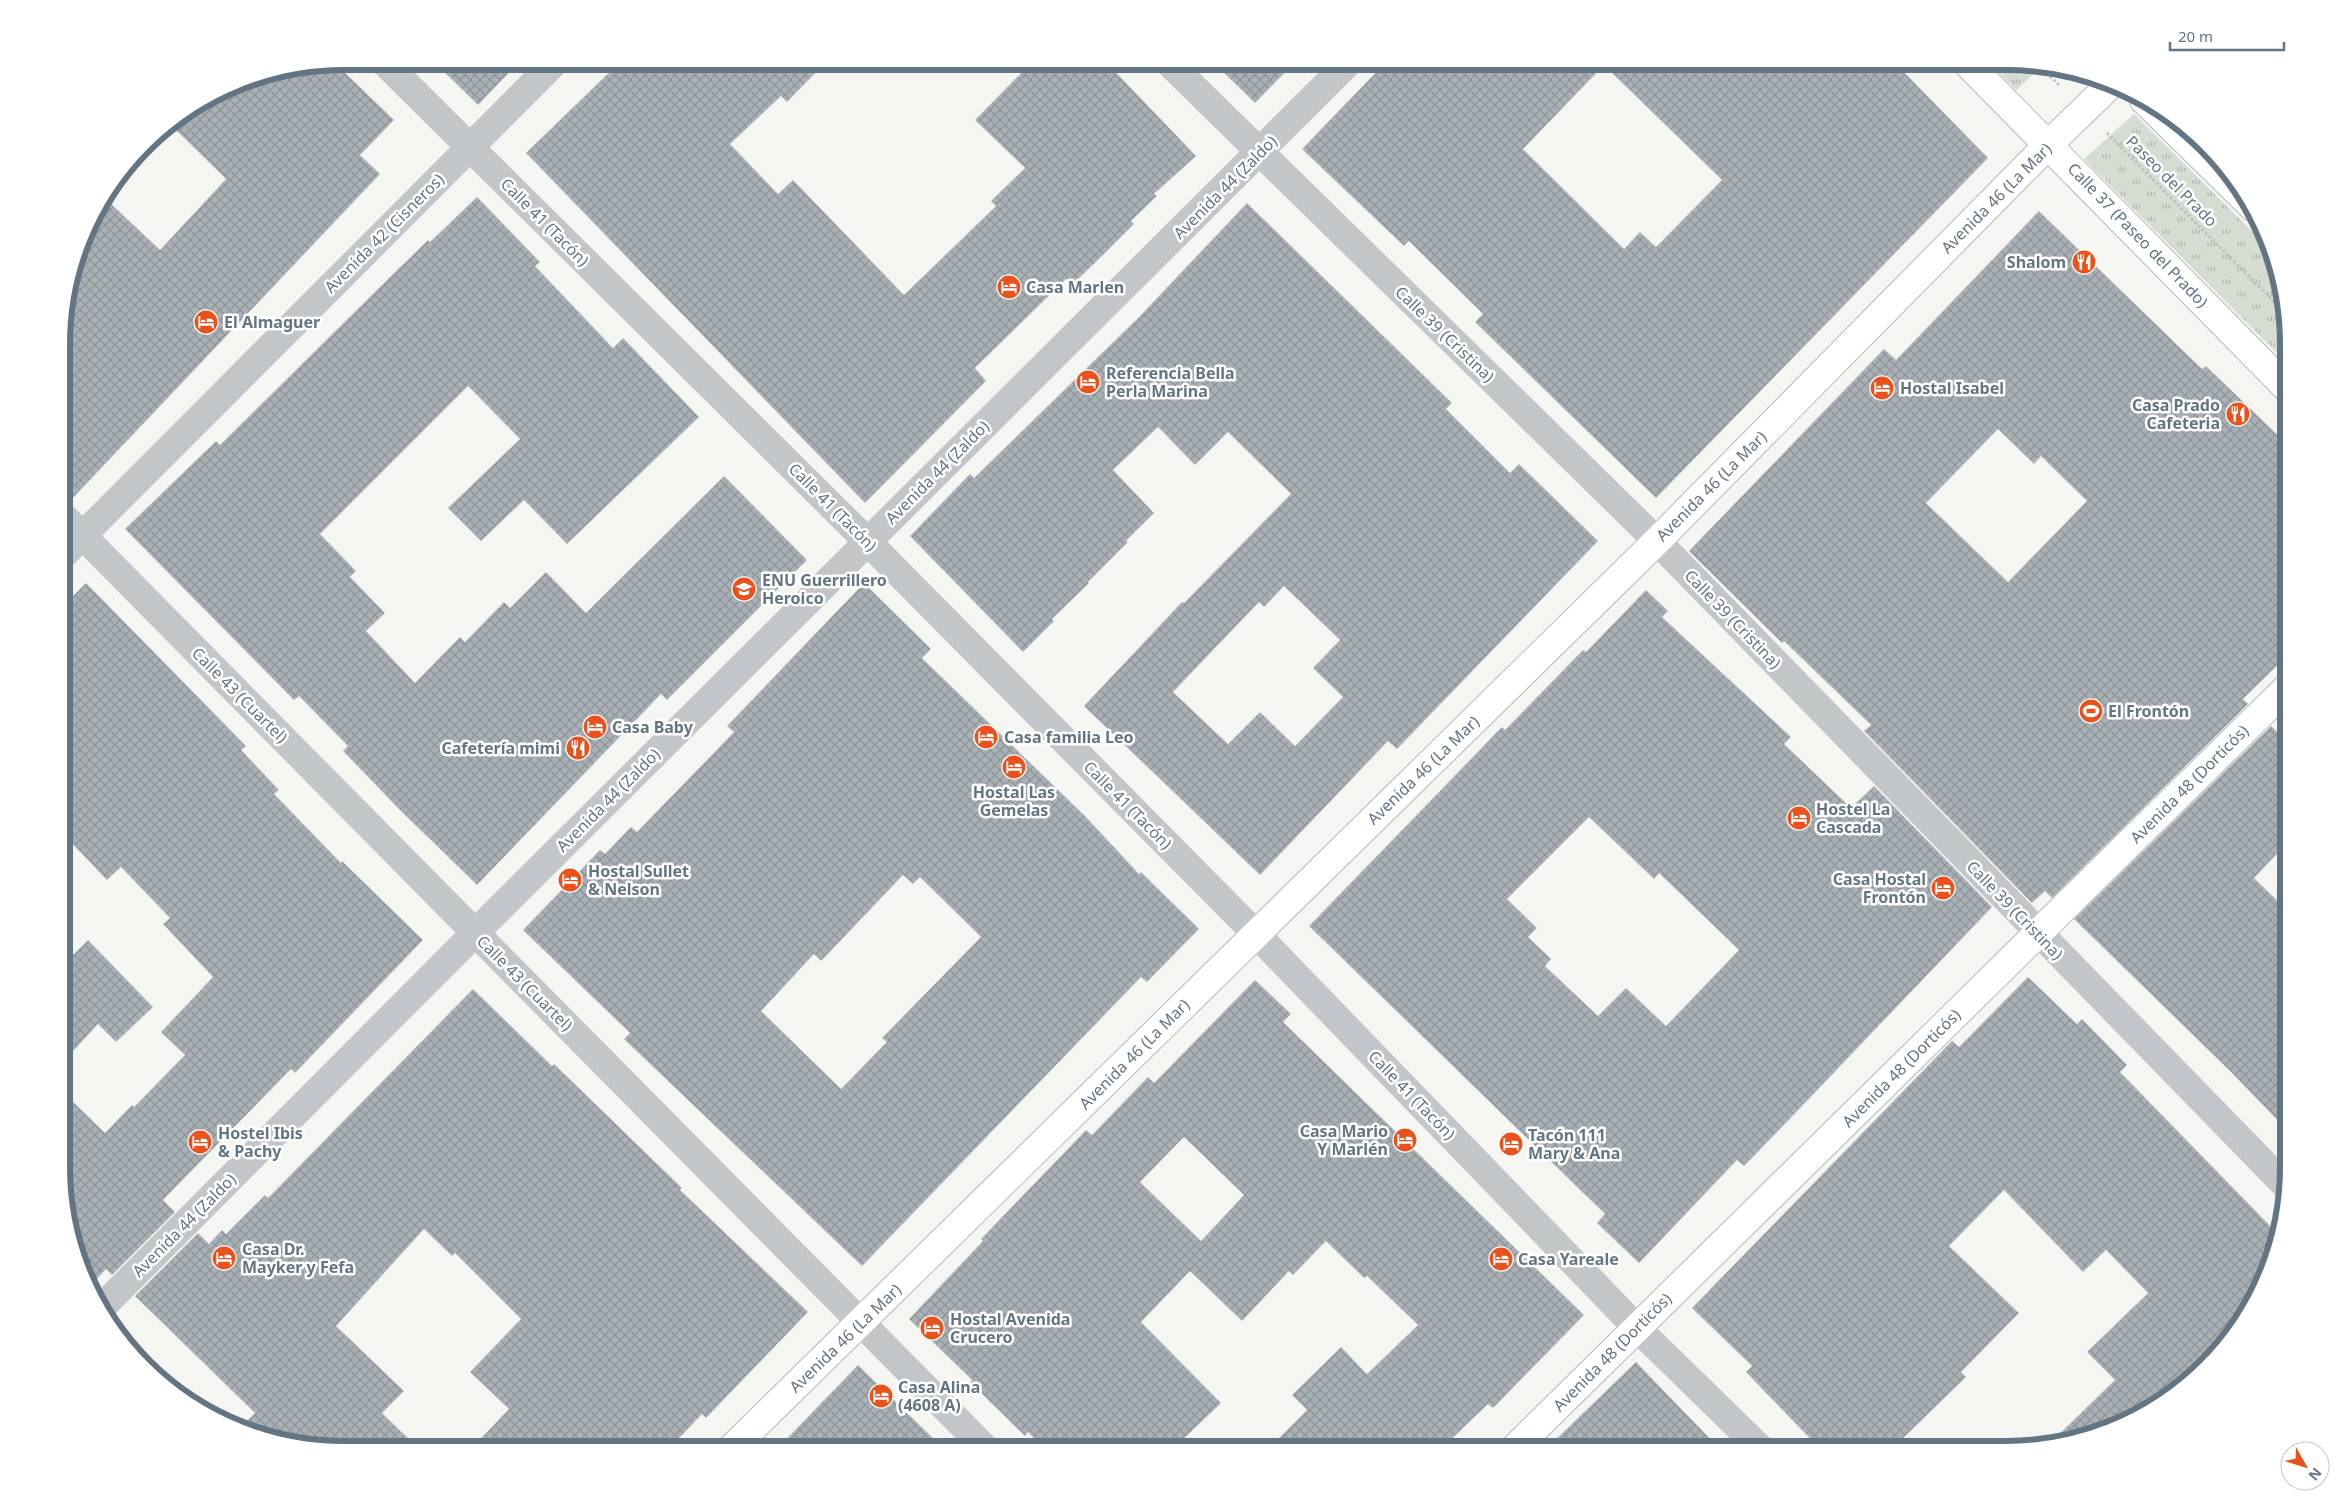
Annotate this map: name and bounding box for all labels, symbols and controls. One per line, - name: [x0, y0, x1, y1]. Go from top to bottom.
- scale bar: [2170, 20, 2284, 52]
- text: 20 m: [2178, 26, 2213, 46]
- street label: Avenida 44 (Zaldo): [1168, 130, 1282, 244]
- street label: Paseo del Prado: [2122, 131, 2222, 231]
- street label: Avenida 46 (La Mar): [1936, 138, 2056, 258]
- street label: Calle 37 (Paseo del Prado): [2063, 158, 2213, 312]
- street label: Avenida 42 (Cisneros): [319, 168, 449, 298]
- street label: Calle 41 (Tacón): [496, 173, 594, 271]
- restaurant icon: Shalom: [2071, 249, 2097, 275]
- place label: Shalom: [2007, 251, 2066, 273]
- hotel icon: Casa Marlen: [996, 274, 1022, 300]
- place label: Casa Marlen: [1026, 276, 1124, 298]
- street label: Calle 39 (Cristina): [1391, 281, 1499, 387]
- hotel icon: El Almaguer: [193, 309, 219, 335]
- place label: El Almaguer: [224, 311, 320, 333]
- place label: Referencia Bella Perla Marina: [1106, 362, 1235, 402]
- hotel icon: Referencia Bella Perla Marina: [1075, 369, 1101, 395]
- hotel icon: Hostal Isabel: [1869, 375, 1895, 401]
- place label: Hostal Isabel: [1900, 377, 2004, 399]
- place label: Casa Prado Cafeteria: [2132, 394, 2220, 434]
- restaurant icon: Casa Prado Cafeteria: [2225, 401, 2251, 427]
- street label: Avenida 44 (Zaldo): [880, 415, 994, 529]
- street label: Avenida 46 (La Mar): [1651, 426, 1771, 546]
- street label: Calle 41 (Tacón): [784, 458, 882, 556]
- street label: Calle 39 (Cristina): [1680, 565, 1786, 673]
- place label: ENU Guerrillero Heroico: [762, 569, 887, 609]
- school or university icon: ENU Guerrillero Heroico: [731, 576, 757, 602]
- street label: Calle 43 (Cuartel): [187, 642, 293, 748]
- sports icon: El Frontón: [2078, 698, 2104, 724]
- place label: El Frontón: [2108, 700, 2189, 722]
- street label: Avenida 46 (La Mar): [1362, 711, 1484, 829]
- hotel icon: Casa Baby: [582, 714, 608, 740]
- place label: Casa Baby: [612, 716, 694, 738]
- street label: Avenida 48 (Dorticós): [2125, 720, 2253, 848]
- hotel icon: Casa familia Leo: [973, 724, 999, 750]
- place label: Casa familia Leo: [1004, 726, 1134, 748]
- restaurant icon: Cafetería mimi: [565, 735, 591, 761]
- place label: Cafetería mimi: [441, 737, 560, 759]
- street label: Avenida 44 (Zaldo): [551, 743, 665, 857]
- hotel icon: Hostal Las Gemelas: [1001, 754, 1027, 780]
- street label: Calle 41 (Tacón): [1079, 756, 1177, 854]
- place label: Hostal Las Gemelas: [973, 781, 1055, 821]
- place label: Hostel La Cascada: [1816, 798, 1890, 838]
- hotel icon: Hostel La Cascada: [1786, 805, 1812, 831]
- street label: Calle 39 (Cristina): [1962, 856, 2068, 964]
- place label: Hostal Sullet & Nelson: [588, 860, 689, 900]
- hotel icon: Hostal Sullet & Nelson: [557, 867, 583, 893]
- place label: Casa Hostal Frontón: [1833, 868, 1926, 908]
- hotel icon: Casa Hostal Frontón: [1930, 875, 1956, 901]
- street label: Calle 43 (Cuartel): [472, 930, 578, 1036]
- street label: Avenida 46 (La Mar): [1074, 994, 1194, 1114]
- street label: Avenida 48 (Dorticós): [1837, 1004, 1965, 1132]
- street label: Calle 41 (Tacón): [1364, 1045, 1460, 1145]
- place label: Casa Mario Y Marlén: [1300, 1120, 1388, 1160]
- place label: Hostel Ibis & Pachy: [218, 1122, 303, 1162]
- place label: Tacón 111 Mary & Ana: [1528, 1124, 1620, 1164]
- hotel icon: Casa Mario Y Marlén: [1392, 1127, 1418, 1153]
- hotel icon: Hostel Ibis & Pachy: [187, 1129, 213, 1155]
- hotel icon: Tacón 111 Mary & Ana: [1498, 1131, 1524, 1157]
- street label: Avenida 44 (Zaldo): [127, 1168, 241, 1282]
- place label: Casa Dr. Mayker y Fefa: [242, 1238, 354, 1278]
- hotel icon: Casa Dr. Mayker y Fefa: [211, 1245, 237, 1271]
- hotel icon: Casa Yareale: [1488, 1246, 1514, 1272]
- place label: Casa Yareale: [1518, 1248, 1619, 1270]
- street label: Avenida 46 (La Mar): [784, 1279, 906, 1397]
- street label: Avenida 48 (Dorticós): [1548, 1288, 1676, 1416]
- place label: Hostal Avenida Crucero: [950, 1308, 1070, 1348]
- hotel icon: Hostal Avenida Crucero: [919, 1315, 945, 1341]
- place label: Casa Alina (4608 A): [898, 1376, 980, 1416]
- hotel icon: Casa Alina (4608 A): [868, 1383, 894, 1409]
- north arrow: [2280, 1441, 2330, 1491]
- text: N: [2305, 1464, 2326, 1485]

